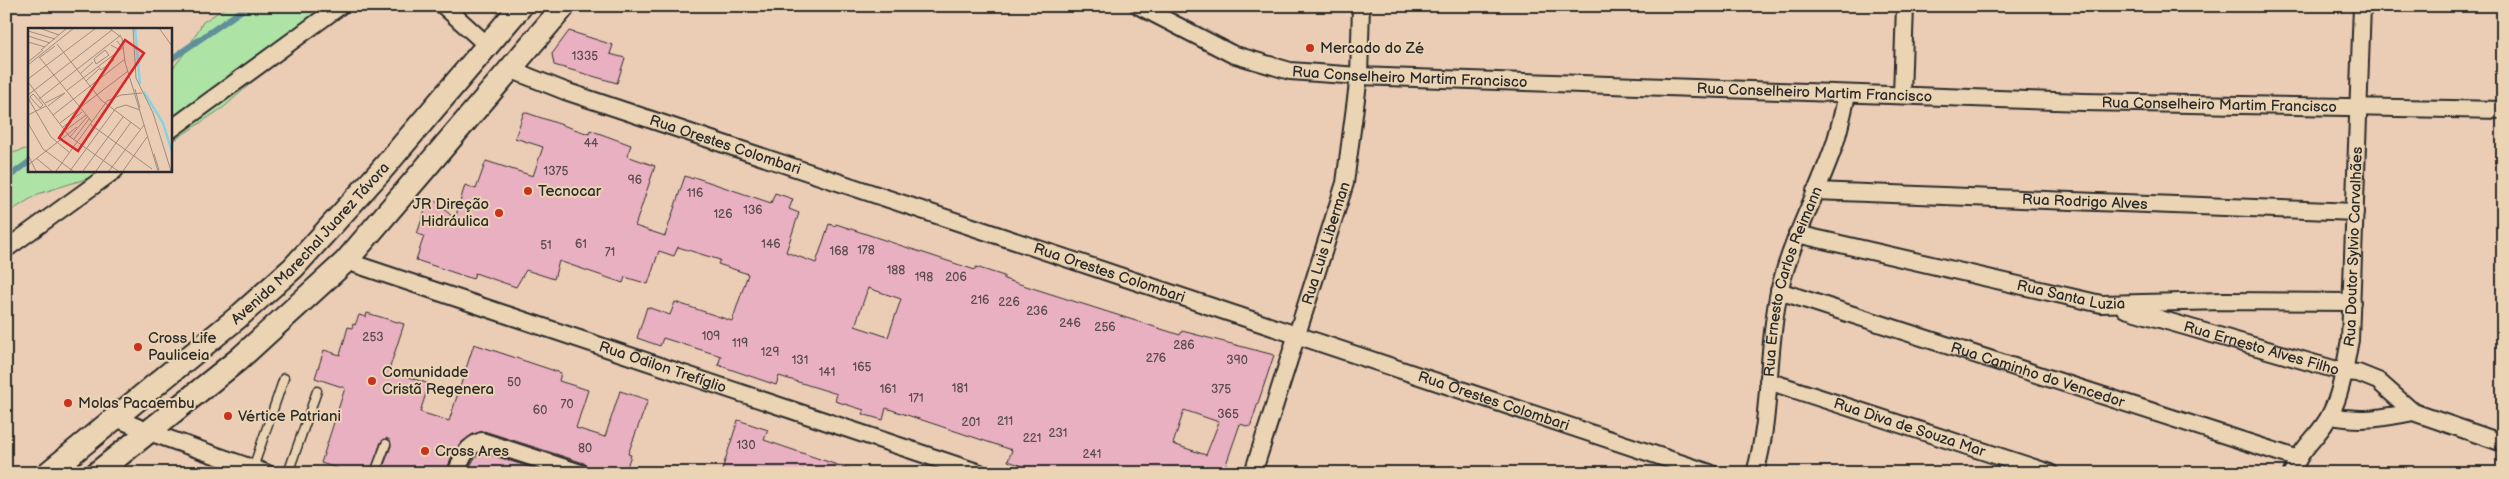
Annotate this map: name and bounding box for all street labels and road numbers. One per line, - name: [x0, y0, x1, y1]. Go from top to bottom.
- street label: Rua Conselheiro Martim Francisco: [1291, 62, 1528, 92]
- street label: Rua Conselheiro Martim Francisco: [1696, 79, 1932, 107]
- street label: Rua Conselheiro Martim Francisco: [2101, 93, 2337, 117]
- street label: Rua Orestes Colombari: [647, 111, 803, 179]
- street label: Rua Doutor Sylvio Carvalhães: [2340, 146, 2367, 349]
- street label: Avenida Marechal Juarez Távora: [227, 159, 394, 329]
- street label: Rua Luis Liberman: [1298, 180, 1355, 307]
- street label: Rua Ernesto Carlos Reimann: [1760, 184, 1827, 378]
- street label: Rua Rodrigo Alves: [2022, 190, 2148, 214]
- street label: Rua Orestes Colombari: [1031, 239, 1188, 307]
- street label: Rua Santa Luzia: [2015, 276, 2125, 314]
- street label: Rua Ernesto Alves Filho: [2181, 317, 2341, 380]
- street label: Rua Odilon Trefíglio: [596, 337, 729, 398]
- street label: Rua Caminho do Vencedor: [1948, 338, 2128, 412]
- street label: Rua Orestes Colombari: [1415, 367, 1572, 435]
- street label: Rua Diva de Souza Mar: [1831, 394, 1988, 462]

